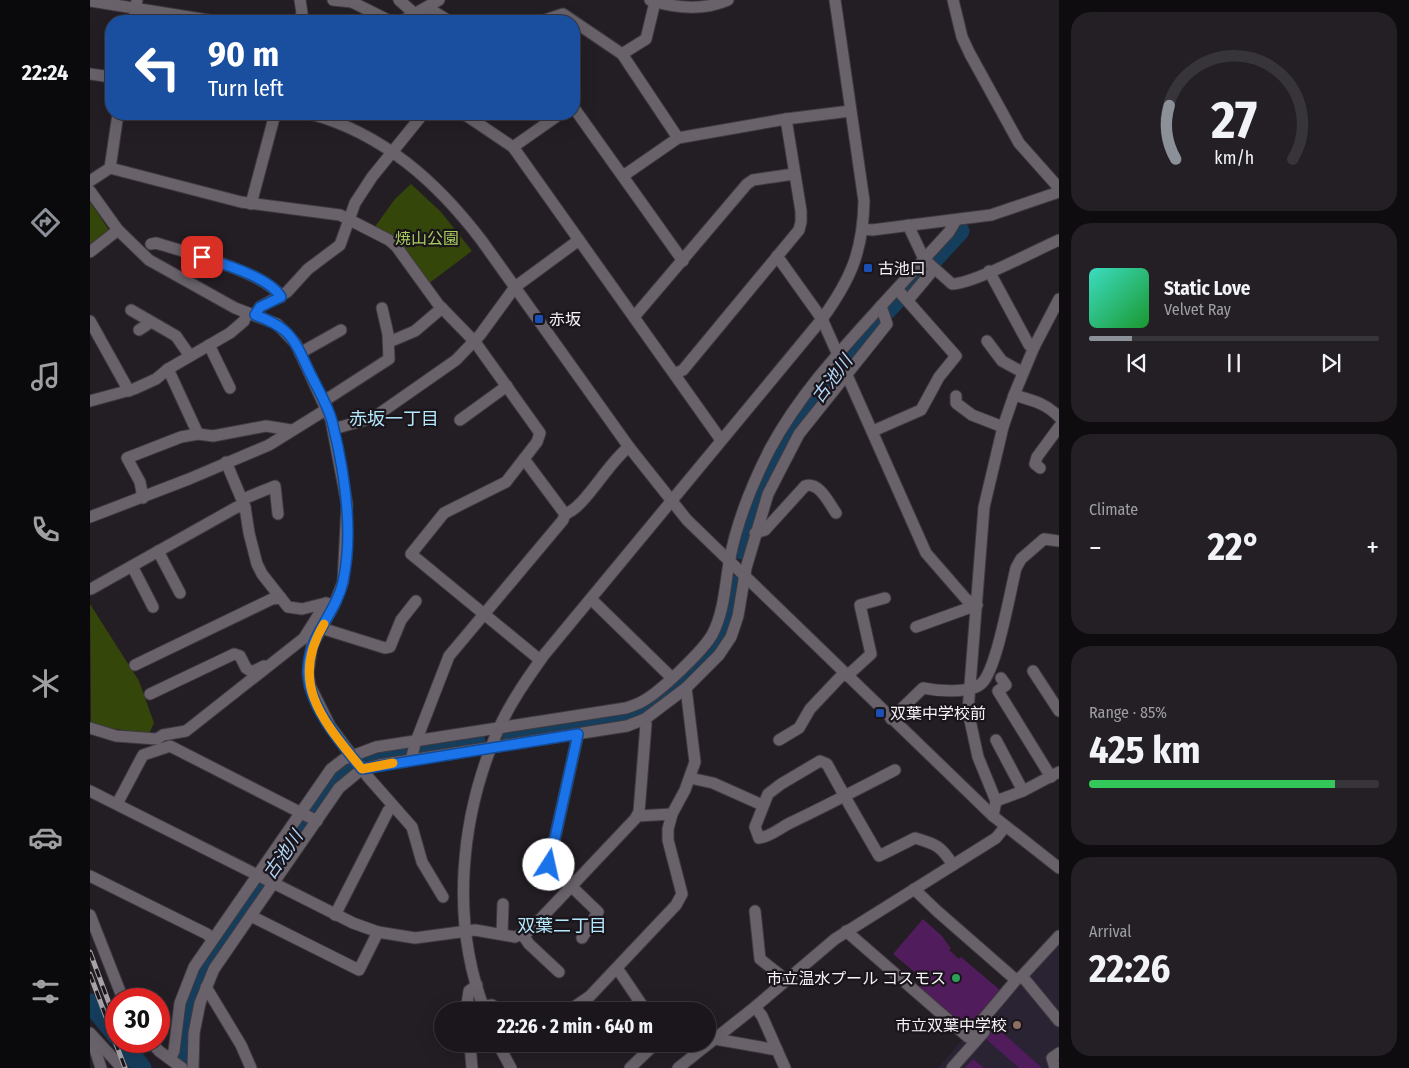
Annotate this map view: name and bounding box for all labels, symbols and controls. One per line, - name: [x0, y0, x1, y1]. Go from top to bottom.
- text: 90 m: [208, 33, 279, 75]
- icon: left: [125, 35, 190, 100]
- text: 22:24: [22, 59, 68, 86]
- text: Turn left: [208, 75, 284, 102]
- text: 27: [1210, 89, 1257, 152]
- text: km/h: [1214, 147, 1254, 169]
- icon: directions: [28, 205, 63, 240]
- park label: 焼山公園: [395, 229, 459, 248]
- pin: [181, 236, 223, 278]
- icon: arrive: [188, 243, 216, 271]
- place label: 古池口: [878, 259, 926, 278]
- marker: 古池口: [862, 262, 874, 274]
- text: Static Love: [1164, 277, 1251, 300]
- text: Velvet Ray: [1164, 300, 1231, 319]
- place label: 赤坂: [549, 310, 581, 329]
- marker: 赤坂: [533, 313, 545, 325]
- water label: 古池川: [807, 349, 858, 407]
- icon: previous: [1123, 349, 1151, 377]
- icon: pause: [1220, 349, 1248, 377]
- icon: next: [1317, 349, 1345, 377]
- icon: music: [28, 359, 63, 394]
- district label: 赤坂一丁目: [349, 408, 439, 430]
- text: Climate: [1089, 500, 1138, 519]
- icon: phone: [28, 512, 63, 547]
- text: 22°: [1207, 524, 1260, 570]
- text: −: [1089, 531, 1102, 564]
- text: +: [1366, 531, 1379, 564]
- icon: climate: [28, 666, 63, 701]
- text: Range · 85%: [1089, 703, 1167, 722]
- place label: 双葉中学校前: [890, 704, 986, 723]
- marker: 双葉中学校前: [874, 707, 886, 719]
- text: 425 km: [1089, 727, 1201, 773]
- icon: car: [28, 820, 63, 855]
- water label: 古池川: [259, 825, 309, 883]
- position arrow: [522, 838, 574, 890]
- district label: 双葉二丁目: [517, 915, 607, 937]
- text: Arrival: [1089, 922, 1131, 941]
- text: 22:26: [1089, 946, 1170, 992]
- place label: 市立温水プール コスモス: [766, 969, 946, 988]
- marker: 市立温水プール コスモス: [950, 972, 962, 984]
- icon: filters: [28, 974, 63, 1009]
- speed limit sign: 30: [105, 988, 170, 1053]
- text: 22:26 · 2 min · 640 m: [497, 1015, 653, 1038]
- place label: 市立双葉中学校: [895, 1016, 1007, 1035]
- marker: 市立双葉中学校: [1011, 1019, 1023, 1031]

